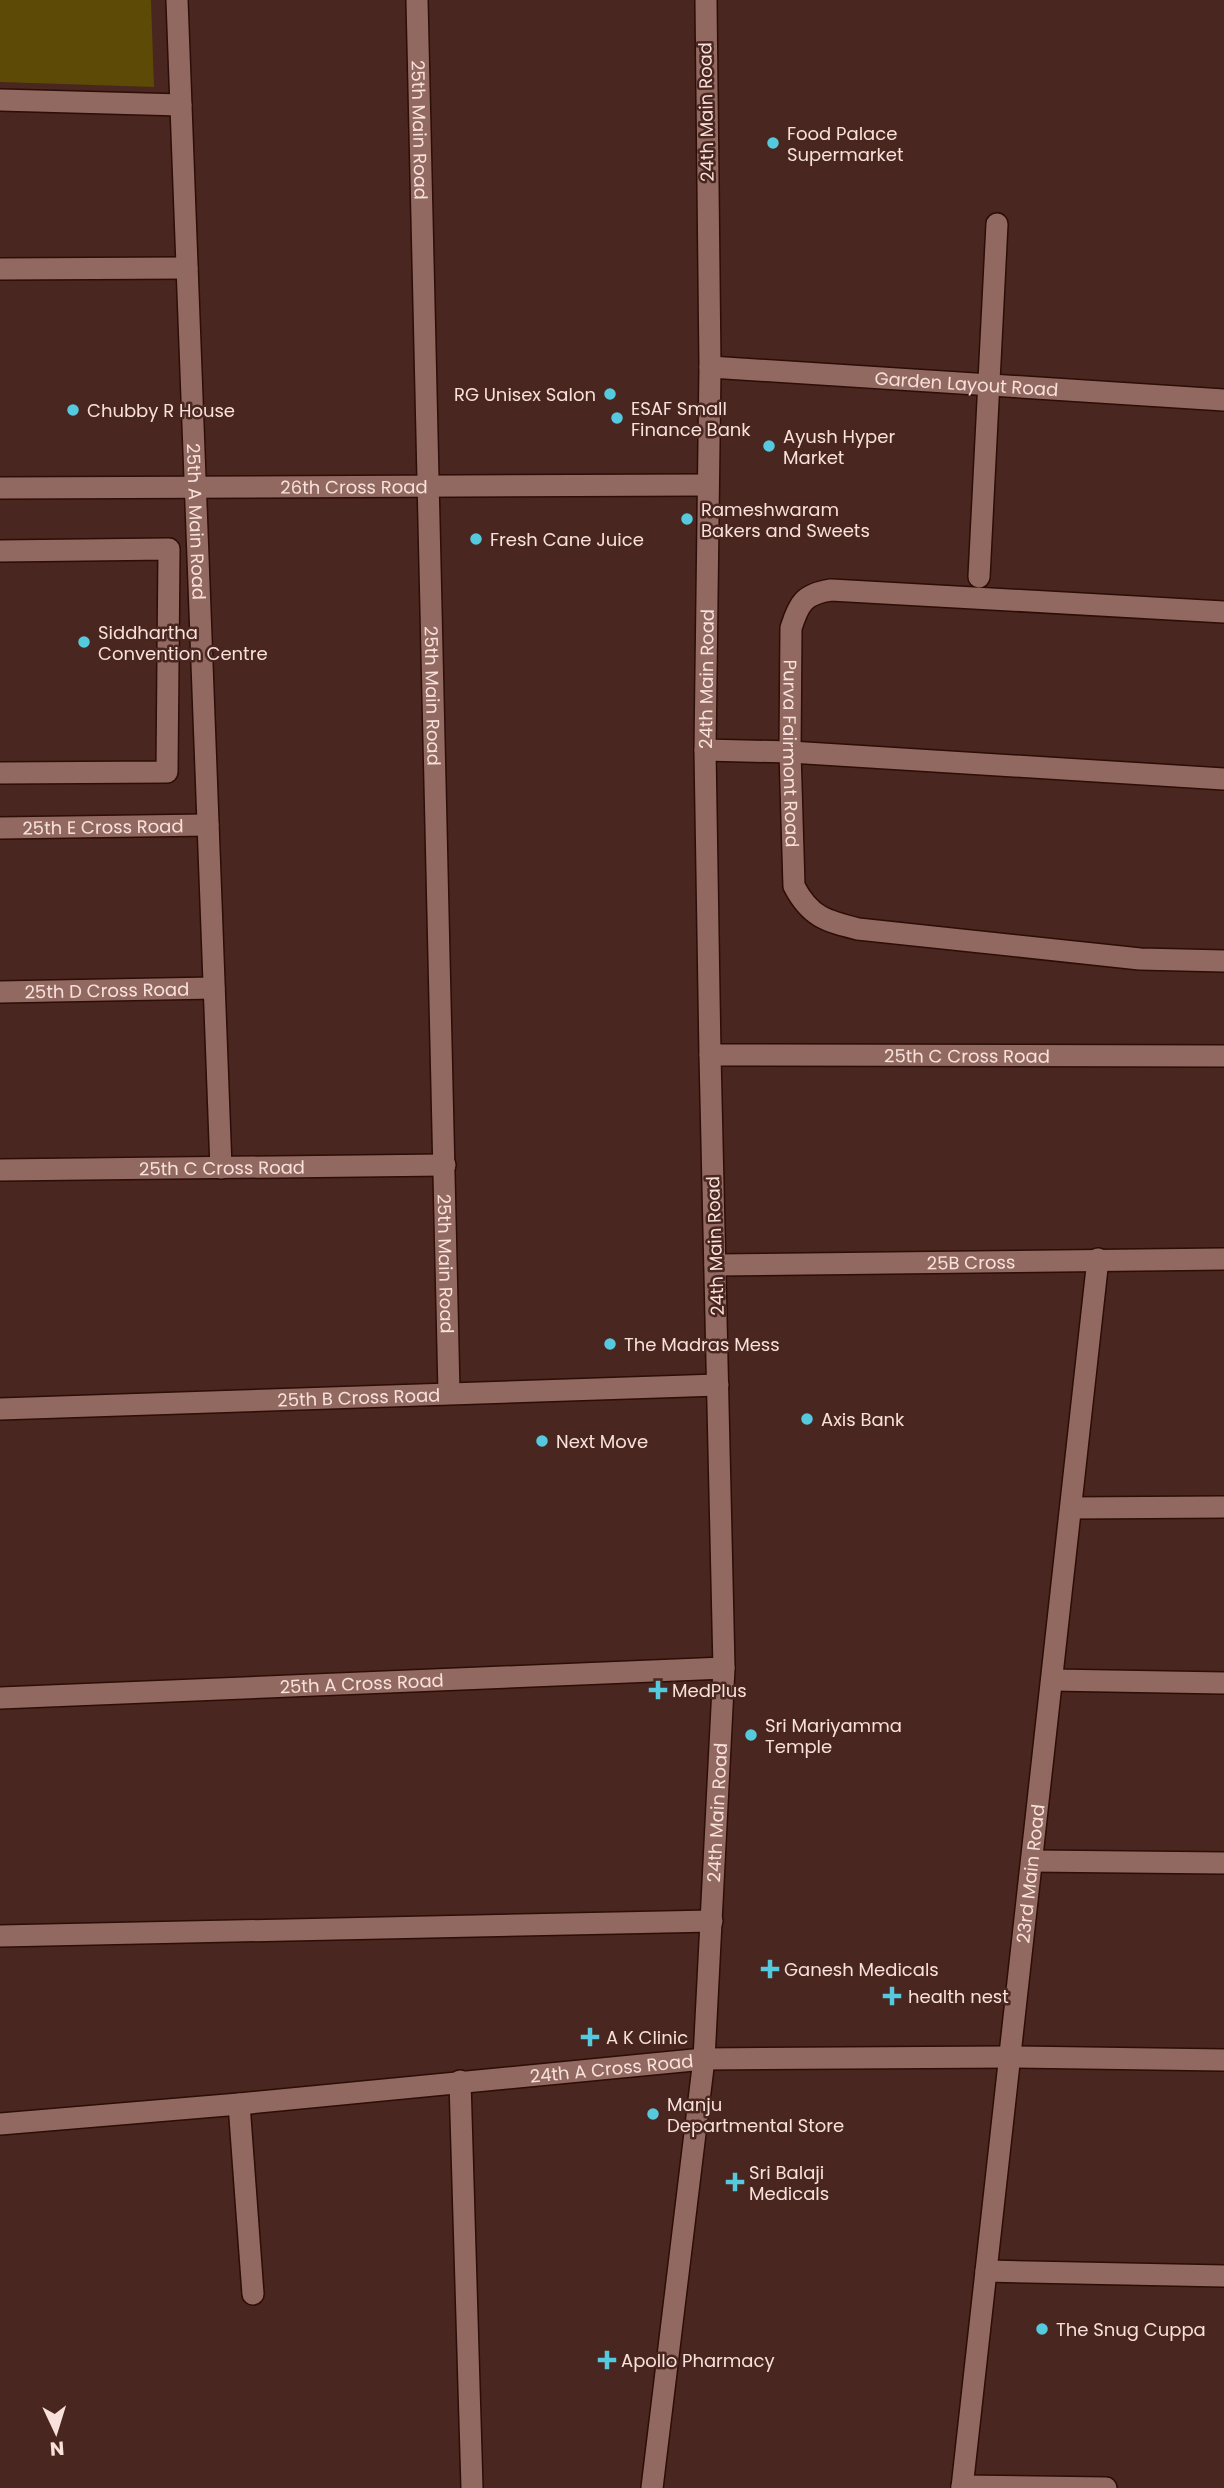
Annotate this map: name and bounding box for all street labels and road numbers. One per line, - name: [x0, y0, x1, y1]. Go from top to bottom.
- street label: 24th Main Road: [692, 42, 720, 182]
- street label: 25th Main Road: [406, 60, 434, 200]
- street label: Garden Layout Road: [874, 365, 1059, 402]
- street label: 25th A Main Road: [181, 443, 212, 600]
- street label: 26th Cross Road: [280, 474, 428, 499]
- street label: 24th Main Road: [693, 609, 719, 749]
- street label: 25th Main Road: [419, 626, 447, 766]
- street label: Purva Fairmont Road: [777, 659, 805, 848]
- street label: 25th E Cross Road: [22, 813, 184, 840]
- street label: 25th D Cross Road: [24, 976, 190, 1004]
- street label: 25th C Cross Road: [884, 1043, 1050, 1068]
- street label: 25th C Cross Road: [139, 1154, 305, 1181]
- street label: 24th Main Road: [700, 1176, 730, 1316]
- street label: 25th Main Road: [432, 1193, 460, 1334]
- street label: 25B Cross: [927, 1249, 1015, 1275]
- street label: 25th B Cross Road: [277, 1382, 441, 1412]
- street label: 25th A Cross Road: [279, 1667, 444, 1699]
- street label: 24th Main Road: [701, 1742, 733, 1883]
- street label: 23rd Main Road: [1010, 1803, 1050, 1945]
- street label: 24th A Cross Road: [529, 2048, 694, 2088]

